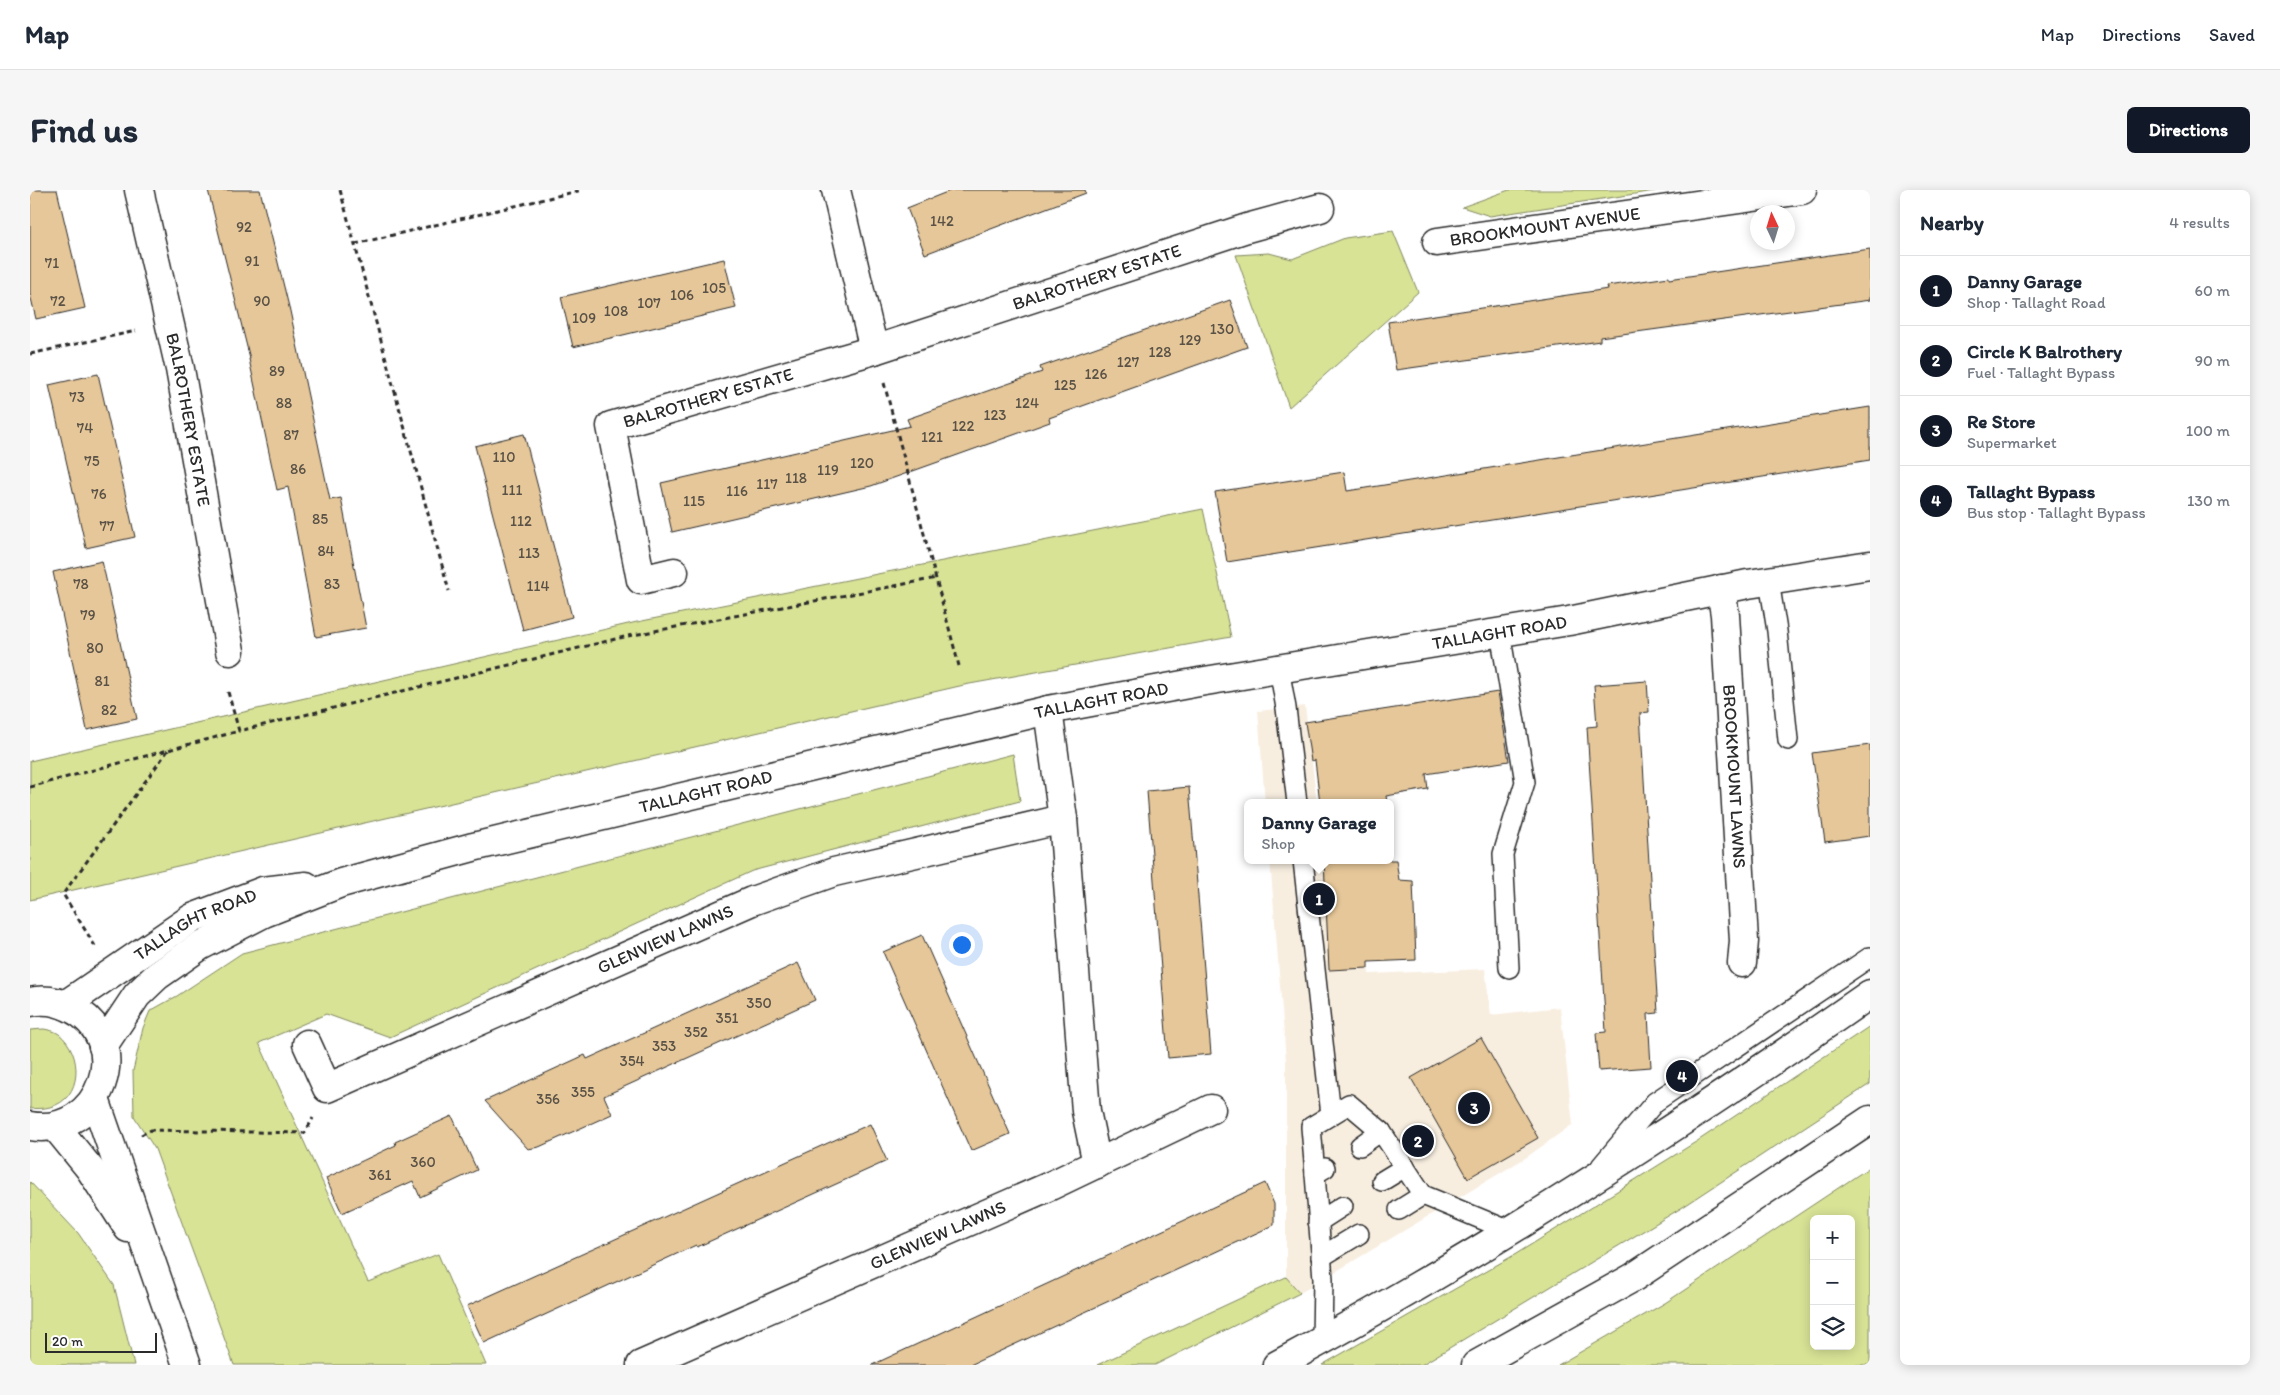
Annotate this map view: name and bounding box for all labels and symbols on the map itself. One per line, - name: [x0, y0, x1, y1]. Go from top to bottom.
- street label: BROOKMOUNT AVENUE: [1448, 202, 1642, 251]
- north arrow: [1750, 205, 1795, 250]
- house number: 142: [930, 212, 954, 230]
- house number: 92: [236, 218, 252, 236]
- street label: BALROTHERY ESTATE: [1010, 239, 1184, 315]
- house number: 91: [245, 252, 259, 270]
- house number: 71: [45, 254, 59, 272]
- house number: 105: [702, 279, 726, 297]
- house number: 106: [670, 286, 694, 304]
- house number: 72: [50, 292, 66, 310]
- house number: 90: [253, 292, 271, 310]
- house number: 107: [637, 294, 661, 312]
- house number: 108: [604, 302, 628, 320]
- house number: 109: [572, 309, 596, 327]
- house number: 130: [1210, 320, 1234, 338]
- street label: BALROTHERY ESTATE: [161, 331, 215, 508]
- house number: 129: [1179, 331, 1201, 349]
- house number: 128: [1148, 343, 1172, 361]
- house number: 127: [1117, 353, 1140, 371]
- house number: 89: [269, 362, 285, 380]
- street label: BALROTHERY ESTATE: [621, 363, 796, 433]
- house number: 126: [1085, 365, 1107, 383]
- house number: 125: [1054, 376, 1076, 394]
- house number: 73: [69, 388, 85, 406]
- house number: 88: [276, 394, 292, 412]
- house number: 124: [1015, 394, 1039, 412]
- house number: 123: [983, 406, 1007, 424]
- house number: 122: [952, 417, 974, 435]
- house number: 74: [77, 419, 93, 437]
- house number: 87: [283, 426, 299, 444]
- house number: 121: [921, 428, 943, 446]
- house number: 110: [492, 448, 516, 466]
- house number: 75: [84, 452, 100, 470]
- house number: 120: [850, 454, 874, 472]
- house number: 86: [290, 460, 306, 478]
- house number: 119: [817, 461, 839, 479]
- house number: 118: [785, 469, 807, 487]
- house number: 117: [756, 475, 778, 493]
- house number: 111: [502, 481, 522, 499]
- house number: 116: [726, 482, 748, 500]
- house number: 76: [91, 485, 107, 503]
- house number: 115: [683, 492, 705, 510]
- house number: 85: [312, 510, 328, 528]
- house number: 112: [510, 512, 532, 530]
- house number: 77: [100, 517, 115, 535]
- house number: 84: [317, 542, 335, 560]
- house number: 113: [518, 544, 540, 562]
- house number: 78: [73, 575, 89, 593]
- house number: 83: [324, 575, 340, 593]
- house number: 114: [527, 577, 549, 595]
- house number: 79: [80, 606, 96, 624]
- street label: TALLAGHT ROAD: [1430, 611, 1569, 654]
- house number: 80: [86, 639, 104, 657]
- house number: 81: [94, 672, 110, 690]
- street label: TALLAGHT ROAD: [1032, 677, 1170, 724]
- street label: BROOKMOUNT LAWNS: [1718, 684, 1751, 869]
- house number: 82: [101, 701, 117, 719]
- street label: TALLAGHT ROAD: [637, 765, 775, 818]
- pin: 1: [1303, 880, 1335, 918]
- street label: TALLAGHT ROAD: [130, 883, 260, 966]
- street label: GLENVIEW LAWNS: [594, 900, 737, 979]
- your location: [949, 932, 975, 958]
- house number: 350: [746, 994, 772, 1012]
- house number: 351: [715, 1009, 739, 1027]
- house number: 352: [684, 1023, 708, 1041]
- house number: 353: [652, 1037, 676, 1055]
- house number: 354: [619, 1052, 645, 1070]
- pin: 4: [1666, 1057, 1698, 1095]
- house number: 355: [571, 1083, 595, 1101]
- pin: 3: [1458, 1089, 1490, 1127]
- house number: 356: [536, 1090, 560, 1108]
- pin: 2: [1402, 1122, 1434, 1160]
- house number: 360: [410, 1153, 436, 1171]
- house number: 361: [368, 1166, 392, 1184]
- street label: GLENVIEW LAWNS: [866, 1196, 1009, 1275]
- scale bar: [45, 1330, 158, 1353]

